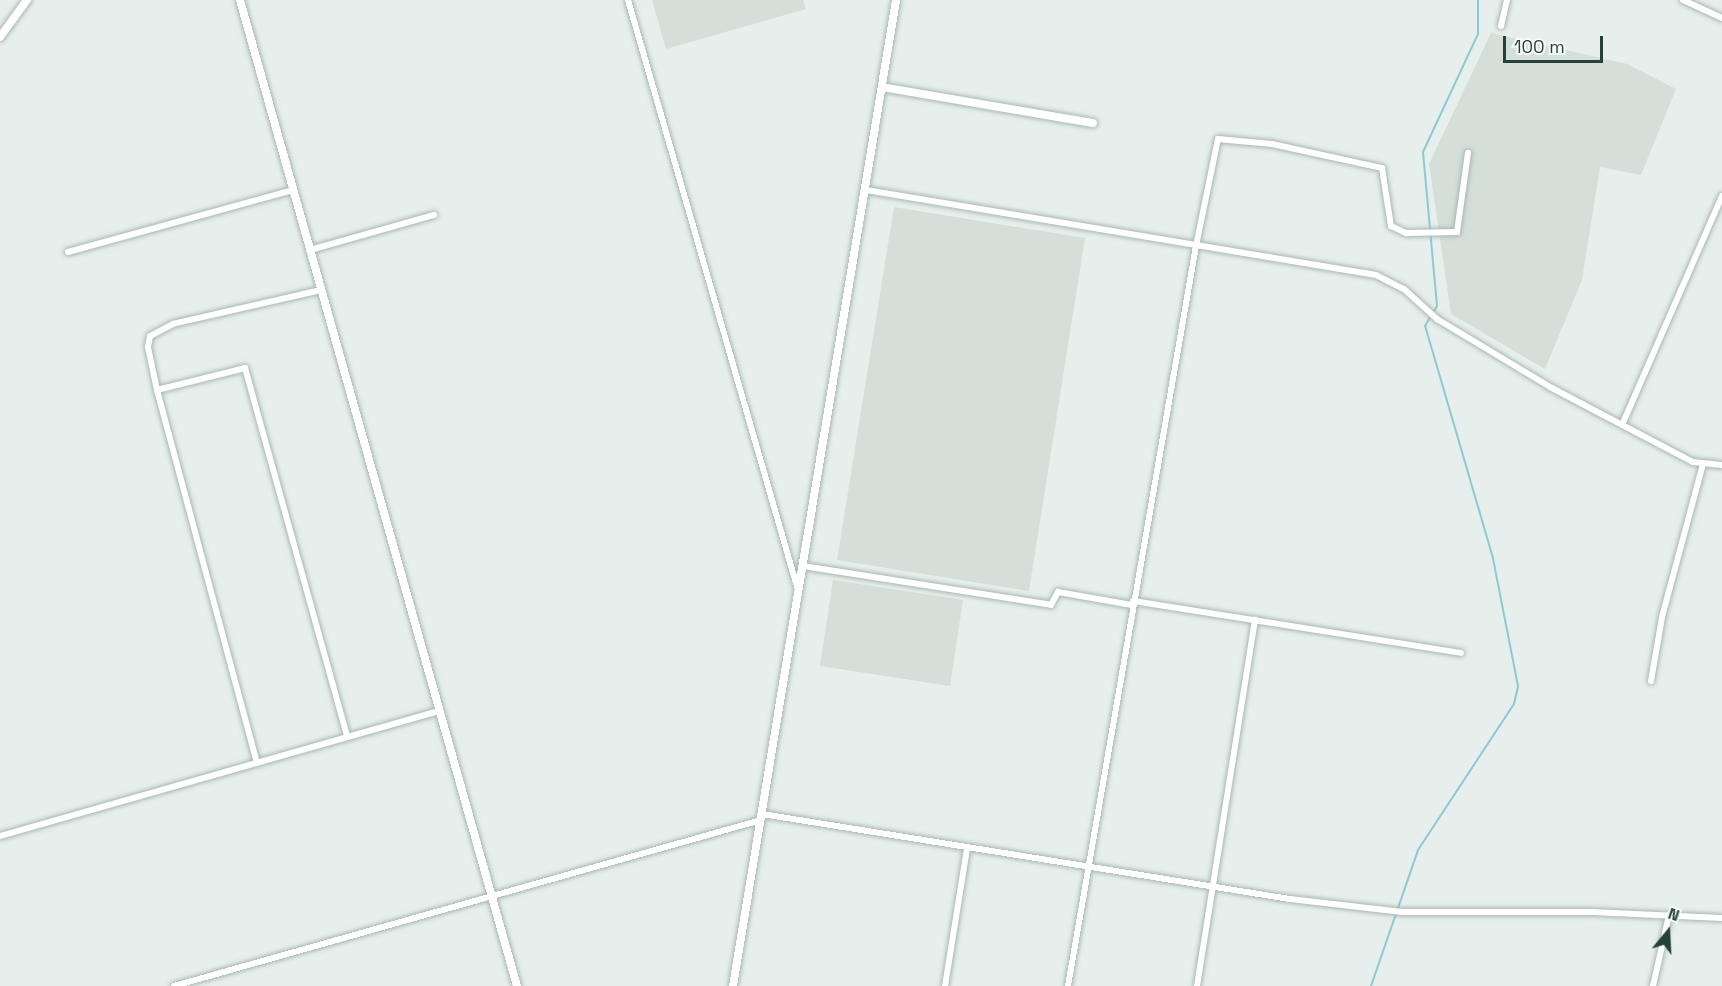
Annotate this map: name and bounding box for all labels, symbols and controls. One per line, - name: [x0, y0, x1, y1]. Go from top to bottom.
- scale bar: [1506, 24, 1606, 62]
- text: 100 m: [1514, 35, 1565, 58]
- north arrow: [1638, 902, 1698, 962]
- text: N: [1665, 903, 1682, 926]

